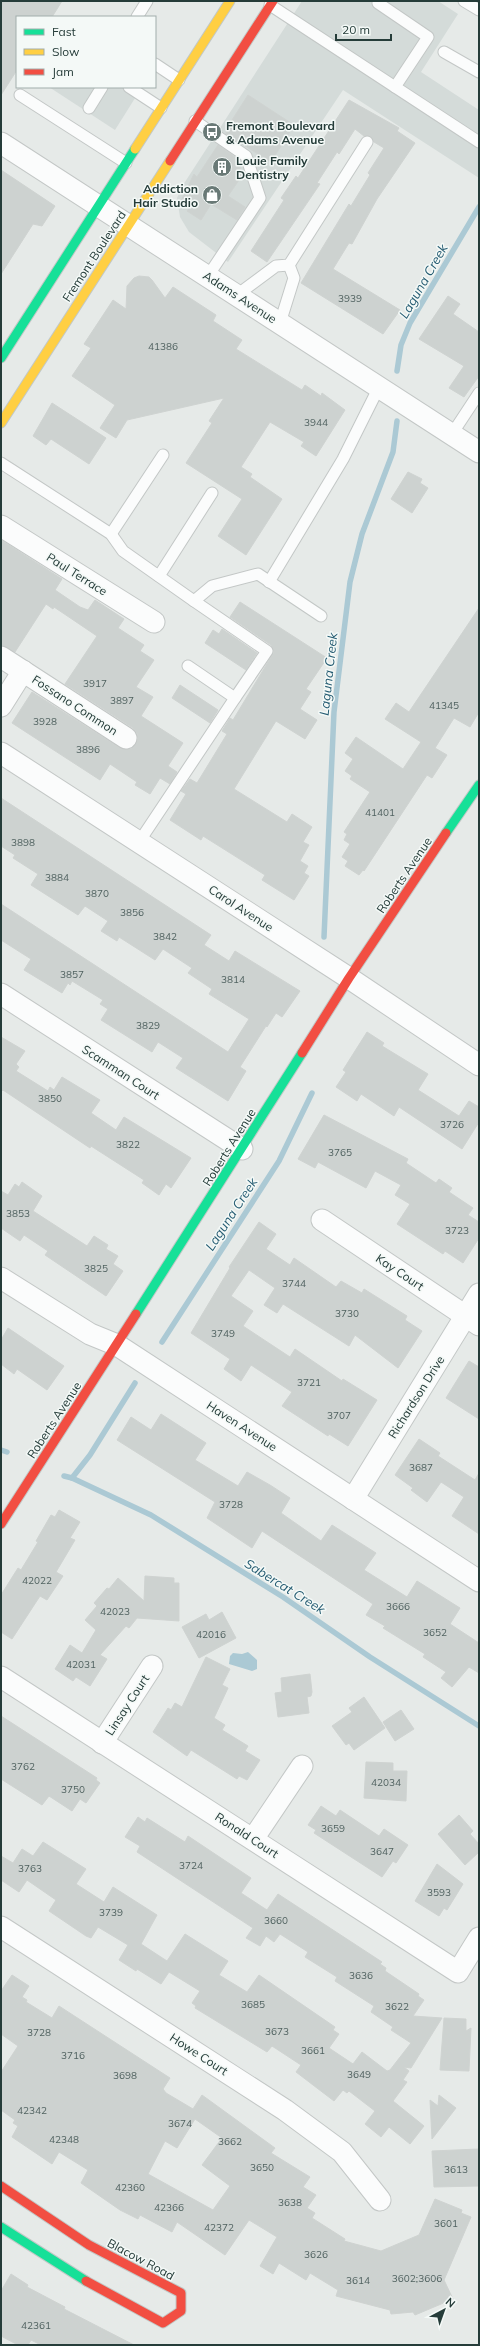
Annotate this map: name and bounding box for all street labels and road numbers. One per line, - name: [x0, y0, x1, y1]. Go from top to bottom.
- street label: Fremont Boulevard: [59, 208, 129, 304]
- street label: Adams Avenue: [200, 268, 280, 326]
- street label: Paul Terrace: [44, 549, 110, 599]
- street label: Fossano Common: [29, 672, 121, 738]
- street label: Roberts Avenue: [373, 834, 435, 916]
- street label: Carol Avenue: [206, 882, 276, 934]
- street label: Scamman Court: [79, 1041, 163, 1103]
- street label: Roberts Avenue: [199, 1105, 259, 1189]
- street label: Kay Court: [373, 1250, 427, 1294]
- street label: Richardson Drive: [385, 1353, 447, 1441]
- street label: Roberts Avenue: [24, 1379, 84, 1461]
- street label: Haven Avenue: [204, 1398, 280, 1454]
- street label: Linsay Court: [102, 1672, 152, 1738]
- street label: Ronald Court: [212, 1809, 282, 1861]
- street label: Howe Court: [167, 2030, 231, 2078]
- street label: Blacow Road: [105, 2235, 177, 2283]

